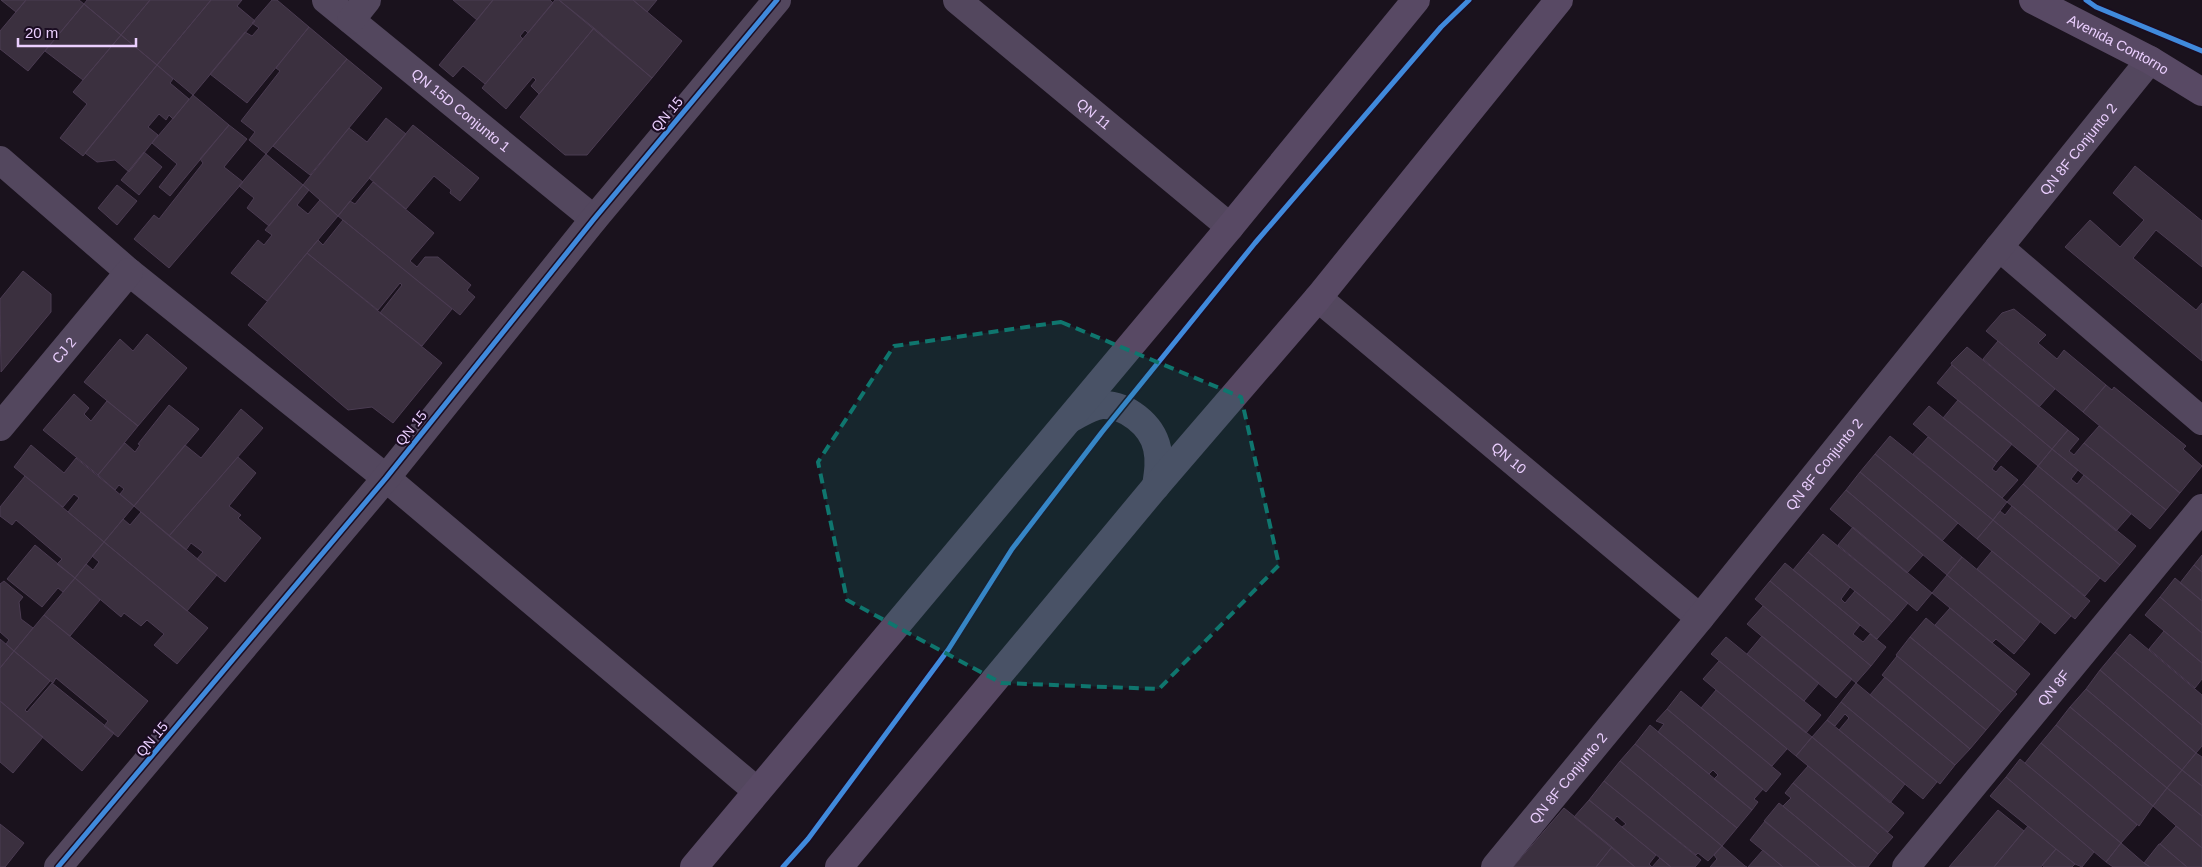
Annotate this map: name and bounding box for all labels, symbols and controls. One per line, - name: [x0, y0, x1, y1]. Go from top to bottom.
- street label: Avenida Contorno: [2065, 11, 2172, 78]
- scale bar: [18, 15, 135, 47]
- text: 20 m: [25, 24, 58, 41]
- street label: QN 15D Conjunto 1: [408, 65, 513, 155]
- street label: QN 15: [648, 93, 686, 135]
- street label: QN 11: [1074, 95, 1114, 133]
- street label: QN 8F Conjunto 2: [2037, 100, 2120, 198]
- street label: CJ 2: [49, 334, 79, 366]
- street label: QN 15: [392, 407, 430, 449]
- street label: QN 8F Conjunto 2: [1782, 415, 1866, 513]
- street label: QN 10: [1488, 439, 1530, 477]
- street label: QN 8F: [2034, 667, 2073, 709]
- street label: QN 15: [133, 718, 171, 760]
- street label: QN 8F Conjunto 2: [1526, 729, 1610, 827]

